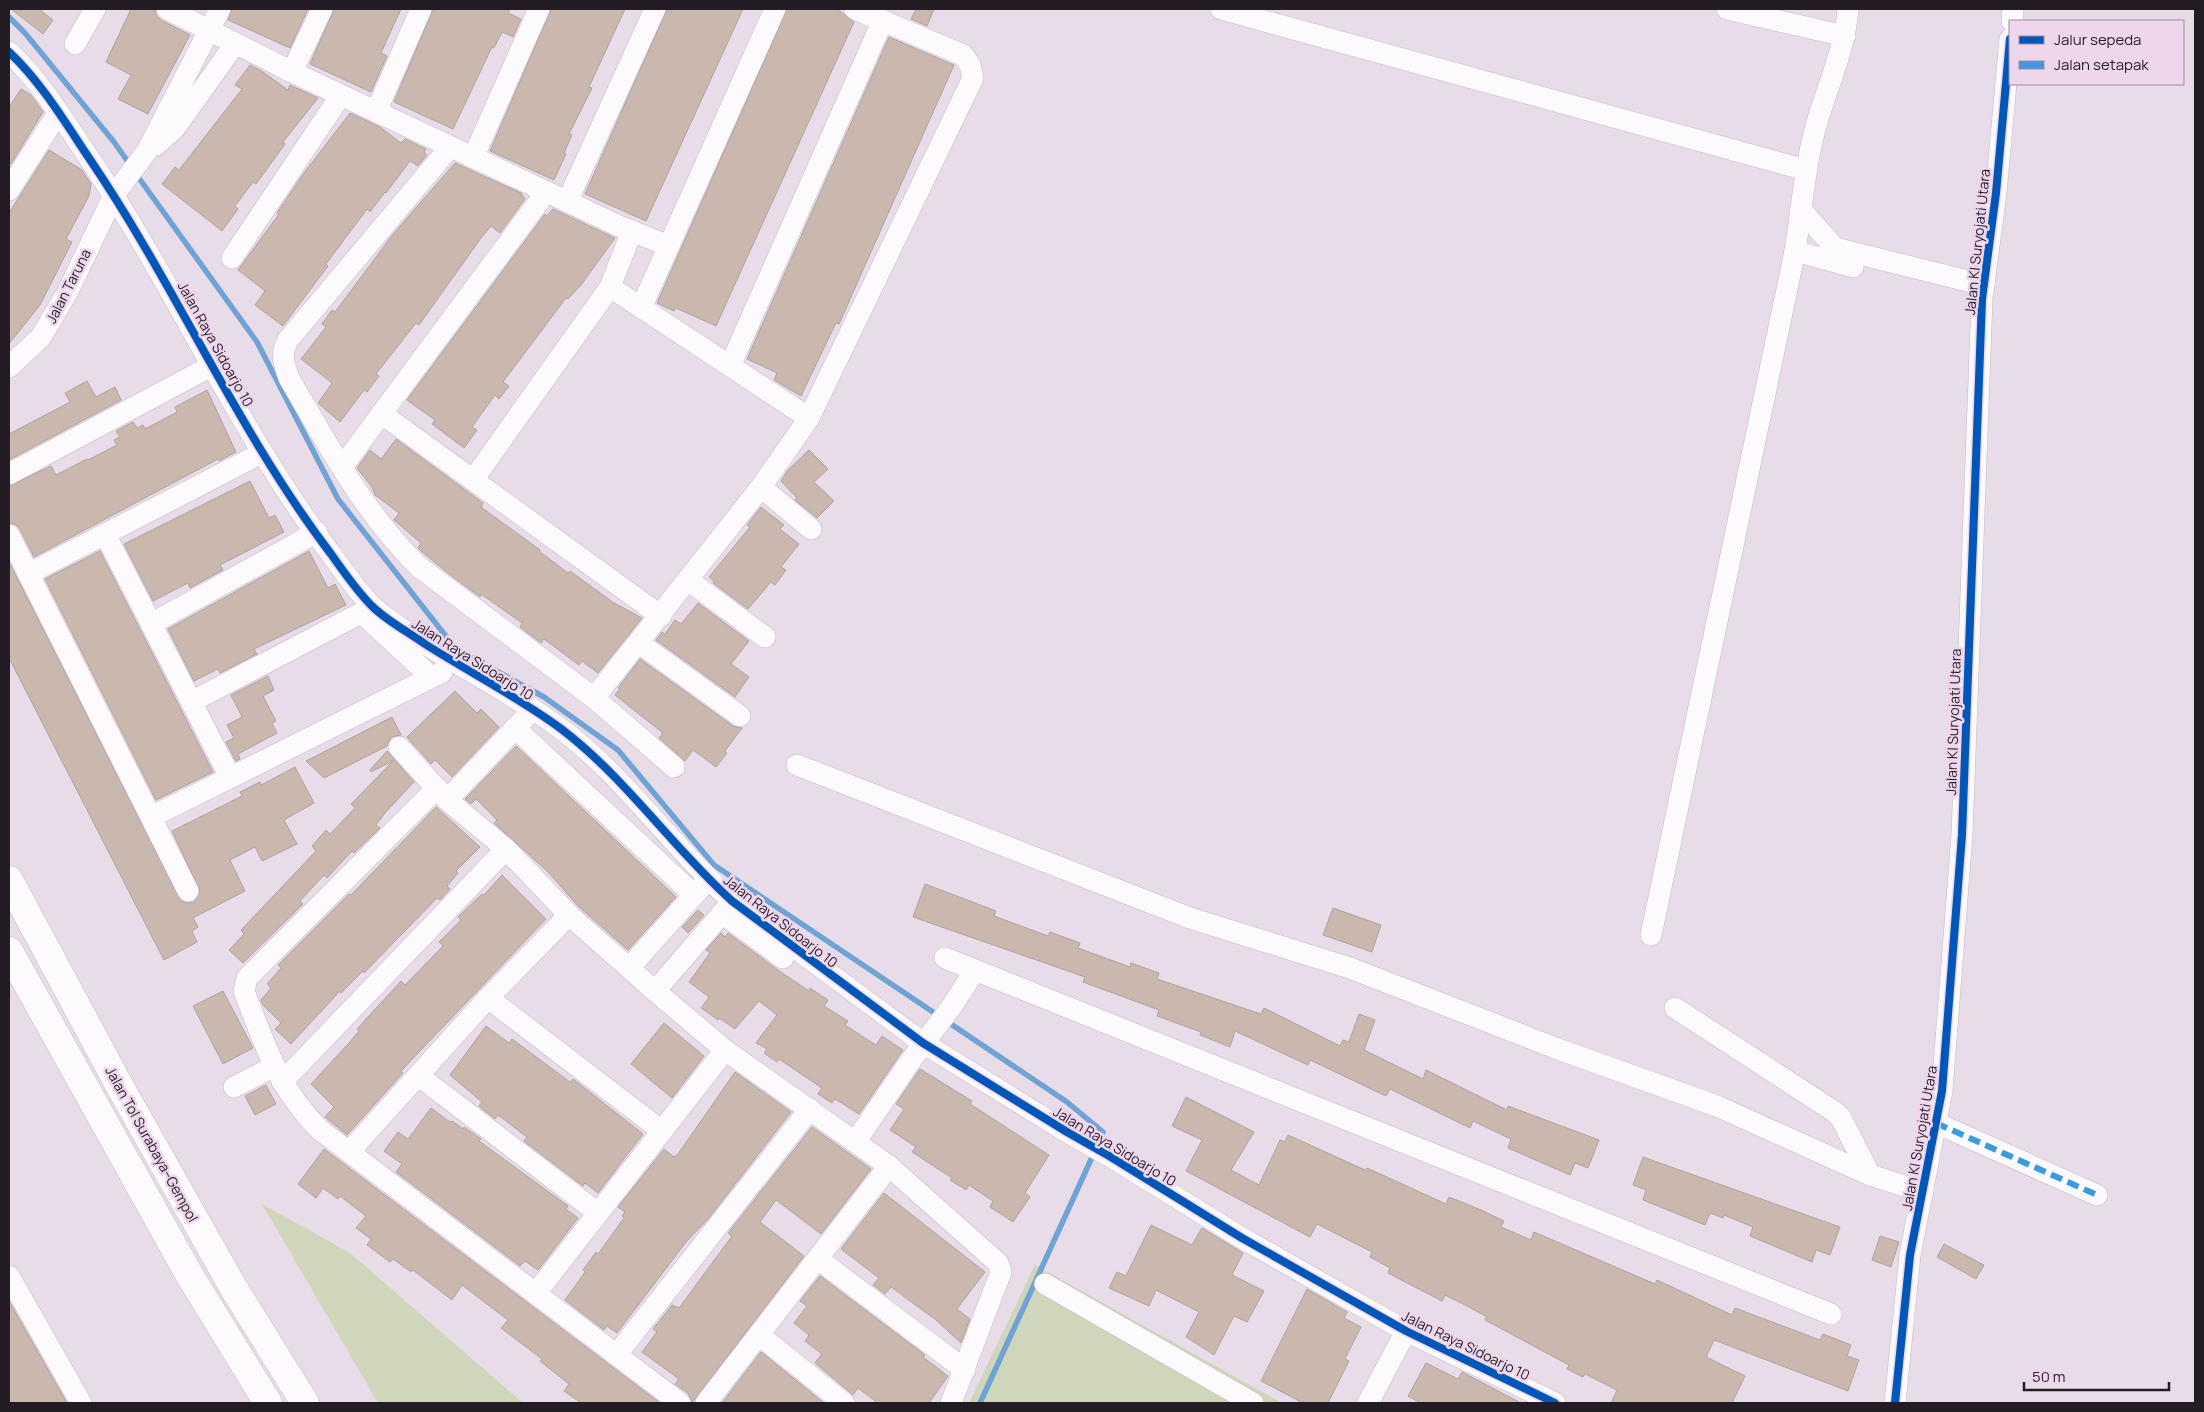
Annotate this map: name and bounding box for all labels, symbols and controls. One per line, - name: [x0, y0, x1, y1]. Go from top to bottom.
- legend: [2009, 20, 2184, 85]
- text: Jalur sepeda: [2054, 29, 2141, 50]
- text: Jalan setapak: [2054, 54, 2149, 75]
- street label: Jalan KI Suryojati Utara: [1960, 168, 1994, 316]
- street label: Jalan Taruna: [41, 246, 95, 326]
- street label: Jalan Raya Sidoarjo 10: [174, 278, 258, 410]
- street label: Jalan Raya Sidoarjo 10: [409, 614, 537, 704]
- street label: Jalan KI Suryojati Utara: [1941, 648, 1965, 796]
- street label: Jalan Raya Sidoarjo 10: [720, 870, 842, 972]
- street label: Jalan Tol Surabaya–Gempol: [101, 1063, 203, 1225]
- street label: Jalan KI Suryojati Utara: [1897, 1064, 1941, 1212]
- street label: Jalan Raya Sidoarjo 10: [1050, 1102, 1180, 1190]
- street label: Jalan Raya Sidoarjo 10: [1399, 1306, 1533, 1384]
- scale bar: [2024, 1360, 2169, 1392]
- text: 50 m: [2032, 1366, 2066, 1387]

